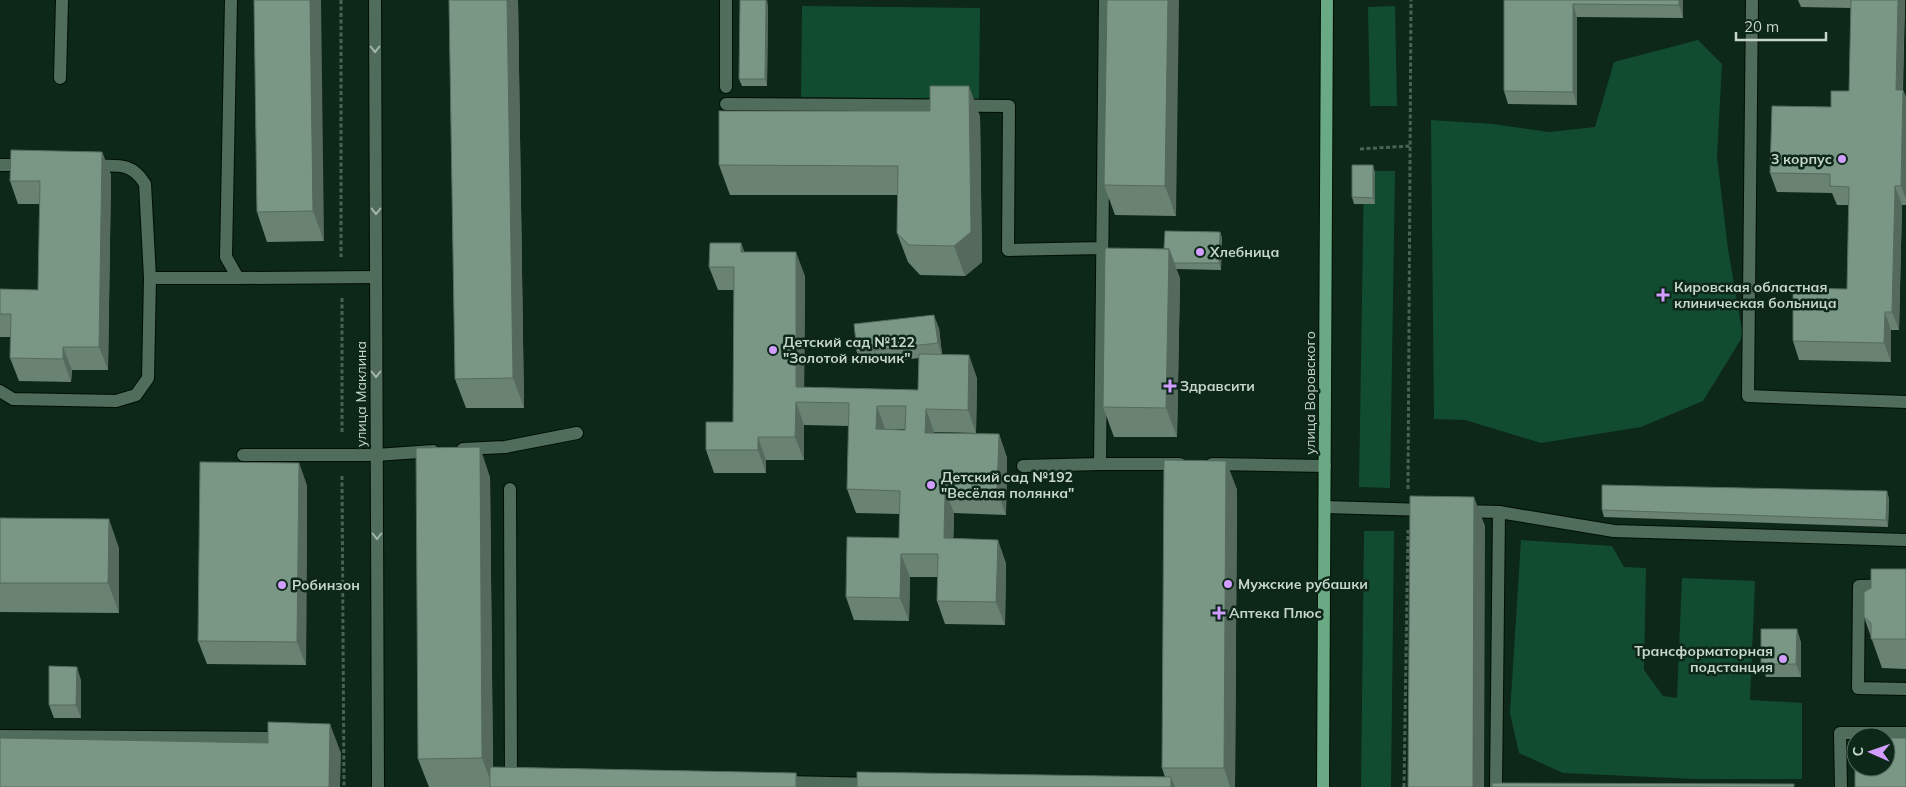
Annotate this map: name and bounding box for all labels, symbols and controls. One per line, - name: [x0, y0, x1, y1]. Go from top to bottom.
- scale bar: [1736, 10, 1826, 42]
- text: 20 m: [1744, 17, 1779, 36]
- one-way arrow: [370, 45, 380, 53]
- place label: 3 корпус: [1771, 150, 1832, 168]
- marker: 3 корпус: [1836, 153, 1848, 165]
- one-way arrow: [371, 208, 381, 215]
- place label: Хлебница: [1209, 243, 1279, 261]
- marker: Хлебница: [1194, 246, 1206, 258]
- place label: Кировская областная клиническая больница: [1674, 278, 1837, 312]
- marker: Кировская областная клиническая больница: [1656, 288, 1670, 302]
- street label: улица Воровского: [1301, 331, 1319, 455]
- place label: Детский сад №122 "Золотой ключик": [783, 333, 915, 367]
- street label: улица Маклина: [352, 341, 370, 447]
- marker: Детский сад №122 "Золотой ключик": [767, 344, 779, 356]
- one-way arrow: [371, 370, 381, 378]
- place label: Здравсити: [1180, 377, 1255, 395]
- marker: Здравсити: [1164, 380, 1176, 392]
- place label: Детский сад №192 "Весёлая полянка": [941, 468, 1074, 502]
- marker: Детский сад №192 "Весёлая полянка": [925, 479, 937, 491]
- one-way arrow: [372, 532, 382, 540]
- place label: Мужские рубашки: [1238, 575, 1368, 593]
- place label: Робинзон: [292, 576, 360, 594]
- marker: Мужские рубашки: [1222, 578, 1234, 590]
- marker: Робинзон: [276, 579, 288, 591]
- place label: Аптека Плюс: [1229, 604, 1322, 622]
- marker: Аптека Плюс: [1213, 607, 1225, 619]
- place label: Трансформаторная подстанция: [1634, 642, 1773, 676]
- marker: Трансформаторная подстанция: [1777, 653, 1789, 665]
- north arrow: [1846, 727, 1896, 777]
- text: С: [1849, 746, 1867, 757]

